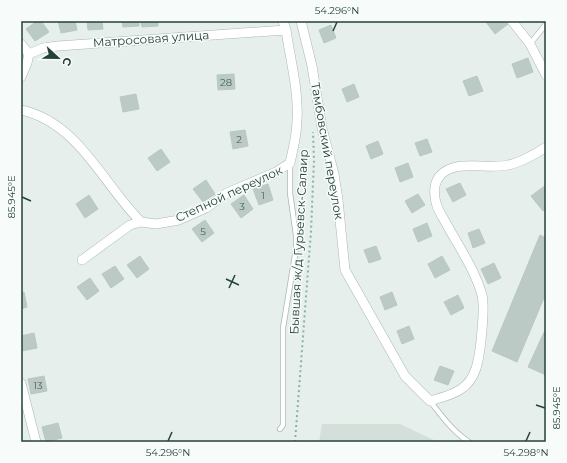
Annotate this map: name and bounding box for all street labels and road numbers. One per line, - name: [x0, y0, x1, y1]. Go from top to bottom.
- street label: Матросовая улица: [92, 27, 210, 50]
- street label: Тамбовский переулок: [308, 81, 347, 221]
- street label: Бывшая ж/д Гурьевск-Салаир: [286, 149, 311, 335]
- street label: Степной переулок: [173, 162, 285, 225]

